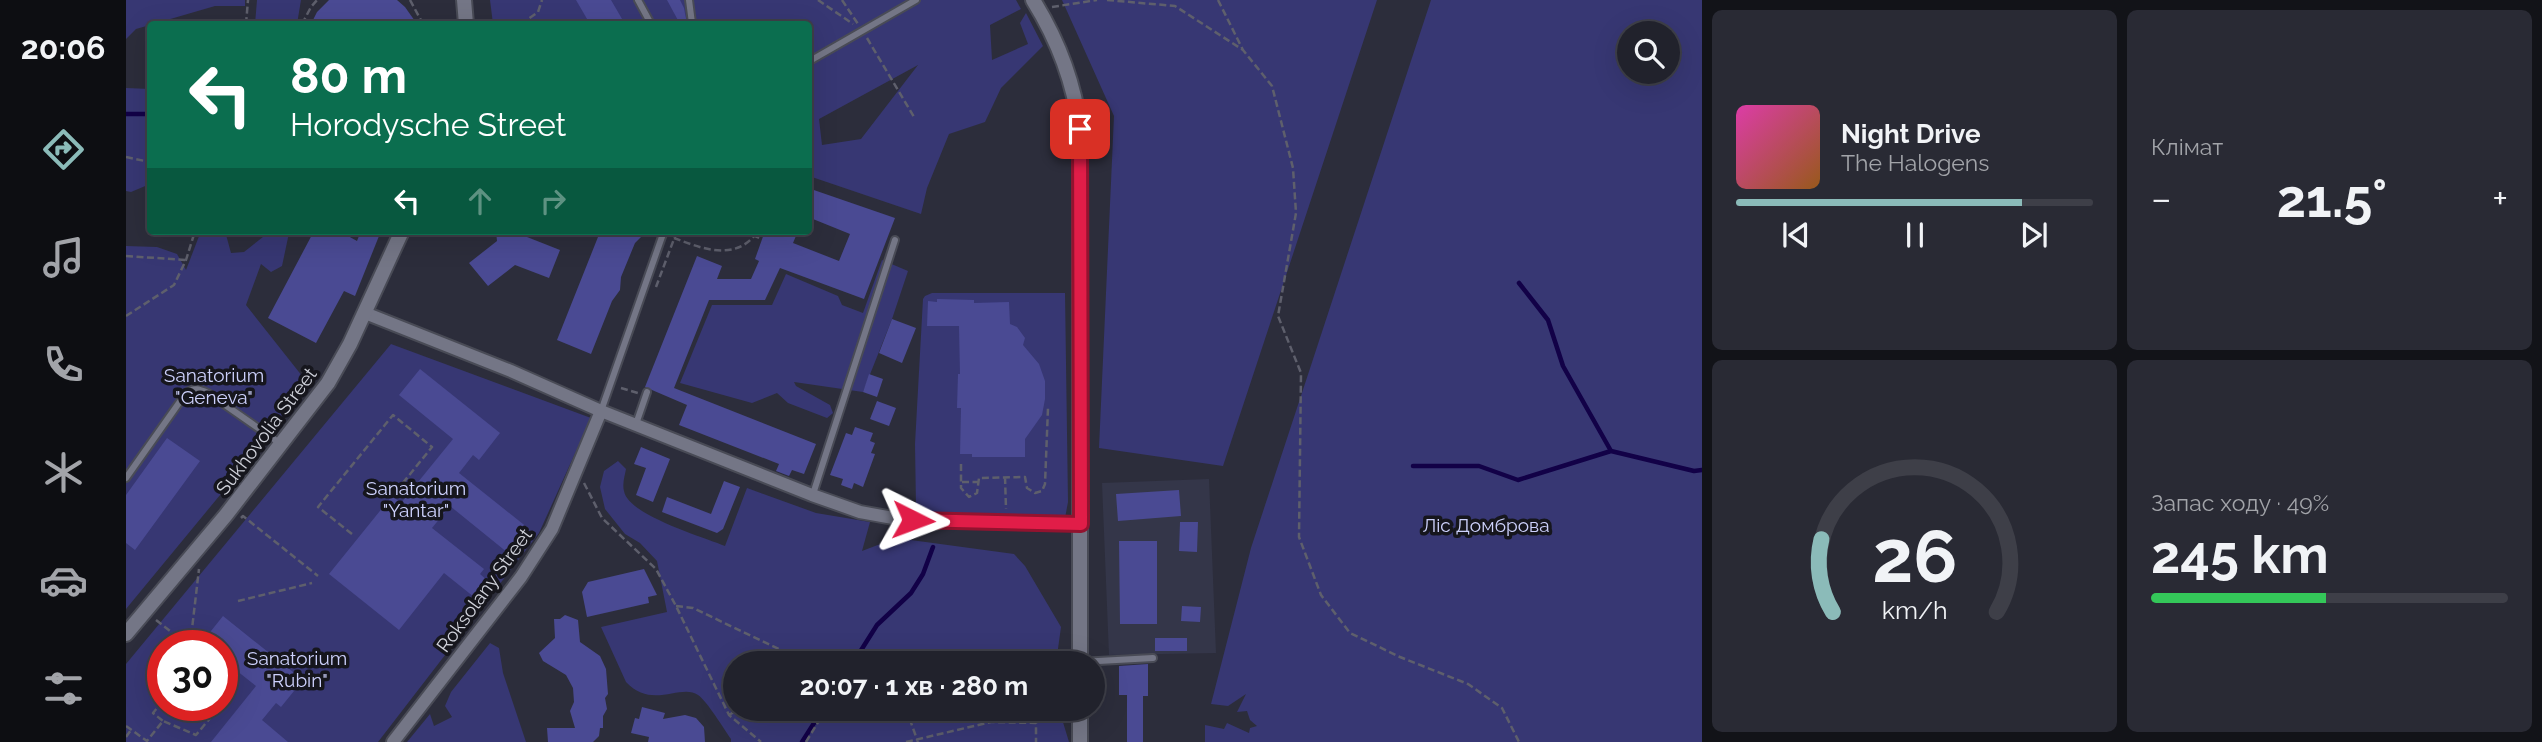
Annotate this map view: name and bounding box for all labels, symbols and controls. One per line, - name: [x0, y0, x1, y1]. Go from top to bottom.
- map controls: [1617, 21, 1680, 84]
- button: search: [1617, 21, 1680, 84]
- text: 20:06: [21, 29, 105, 66]
- text: 80 m: [290, 47, 407, 104]
- icon: left: [175, 49, 266, 140]
- pin: [1050, 99, 1110, 159]
- text: Horodysche Street: [290, 106, 566, 143]
- icon: arrive: [1061, 110, 1099, 148]
- text: Night Drive: [1841, 119, 1980, 149]
- icon: directions: [39, 125, 88, 174]
- text: Клімат: [2151, 133, 2223, 160]
- text: The Halogens: [1841, 149, 1989, 176]
- text: 21.5°: [2277, 168, 2387, 229]
- text: −: [2151, 176, 2171, 221]
- text: +: [2492, 176, 2508, 221]
- icon: left: [388, 182, 426, 220]
- icon: ahead: [461, 182, 499, 220]
- icon: right: [534, 182, 572, 220]
- icon: previous: [1777, 216, 1815, 254]
- icon: pause: [1896, 216, 1934, 254]
- icon: next: [2015, 216, 2053, 254]
- icon: music: [39, 233, 88, 282]
- icon: phone: [39, 340, 88, 389]
- street label: Sukhovolia Street: [211, 363, 321, 499]
- park label: Sanatorium "Geneva": [164, 364, 264, 408]
- icon: climate: [39, 448, 88, 497]
- park label: Sanatorium "Yantar": [366, 477, 466, 521]
- position arrow: [876, 483, 950, 557]
- text: Запас ходу · 49%: [2151, 489, 2329, 516]
- park label: Ліс Домброва: [1422, 514, 1550, 536]
- text: 26: [1872, 514, 1957, 599]
- street label: Roksolany Street: [432, 523, 537, 656]
- text: 245 km: [2151, 524, 2329, 585]
- icon: car: [39, 556, 88, 605]
- text: km/h: [1882, 595, 1947, 625]
- speed limit sign: 30: [147, 630, 238, 721]
- park label: Sanatorium "Rubin": [247, 647, 347, 691]
- icon: filters: [39, 664, 88, 713]
- text: 20:07 · 1 хв · 280 m: [800, 671, 1028, 701]

